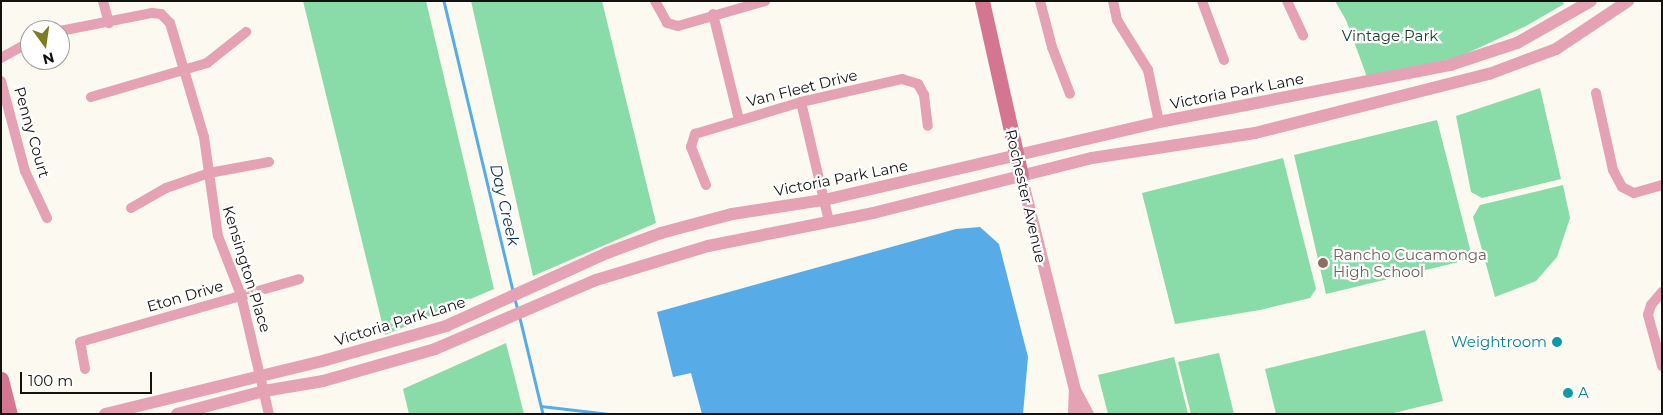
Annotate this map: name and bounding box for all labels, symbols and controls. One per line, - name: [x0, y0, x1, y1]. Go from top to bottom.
- north arrow: [20, 20, 70, 70]
- park label: Vintage Park: [1342, 27, 1438, 45]
- text: N: [41, 48, 56, 69]
- street label: Van Fleet Drive: [745, 66, 859, 110]
- street label: Victoria Park Lane: [1169, 69, 1305, 113]
- street label: Penny Court: [10, 84, 54, 180]
- street label: Rochester Avenue: [1002, 127, 1050, 265]
- street label: Victoria Park Lane: [773, 156, 909, 200]
- water label: Day Creek: [485, 162, 523, 248]
- street label: Kensington Place: [219, 203, 275, 335]
- place label: Rancho Cucamonga High School: [1333, 245, 1487, 280]
- marker: Rancho Cucamonga High School: [1317, 257, 1329, 269]
- street label: Eton Drive: [145, 277, 225, 315]
- street label: Victoria Park Lane: [332, 293, 468, 349]
- place label: Weightroom: [1451, 333, 1547, 351]
- marker: Weightroom: [1551, 336, 1563, 348]
- scale bar: [22, 362, 155, 394]
- text: 100 m: [28, 371, 73, 390]
- place label: A: [1578, 384, 1589, 402]
- marker: A: [1562, 387, 1574, 399]

